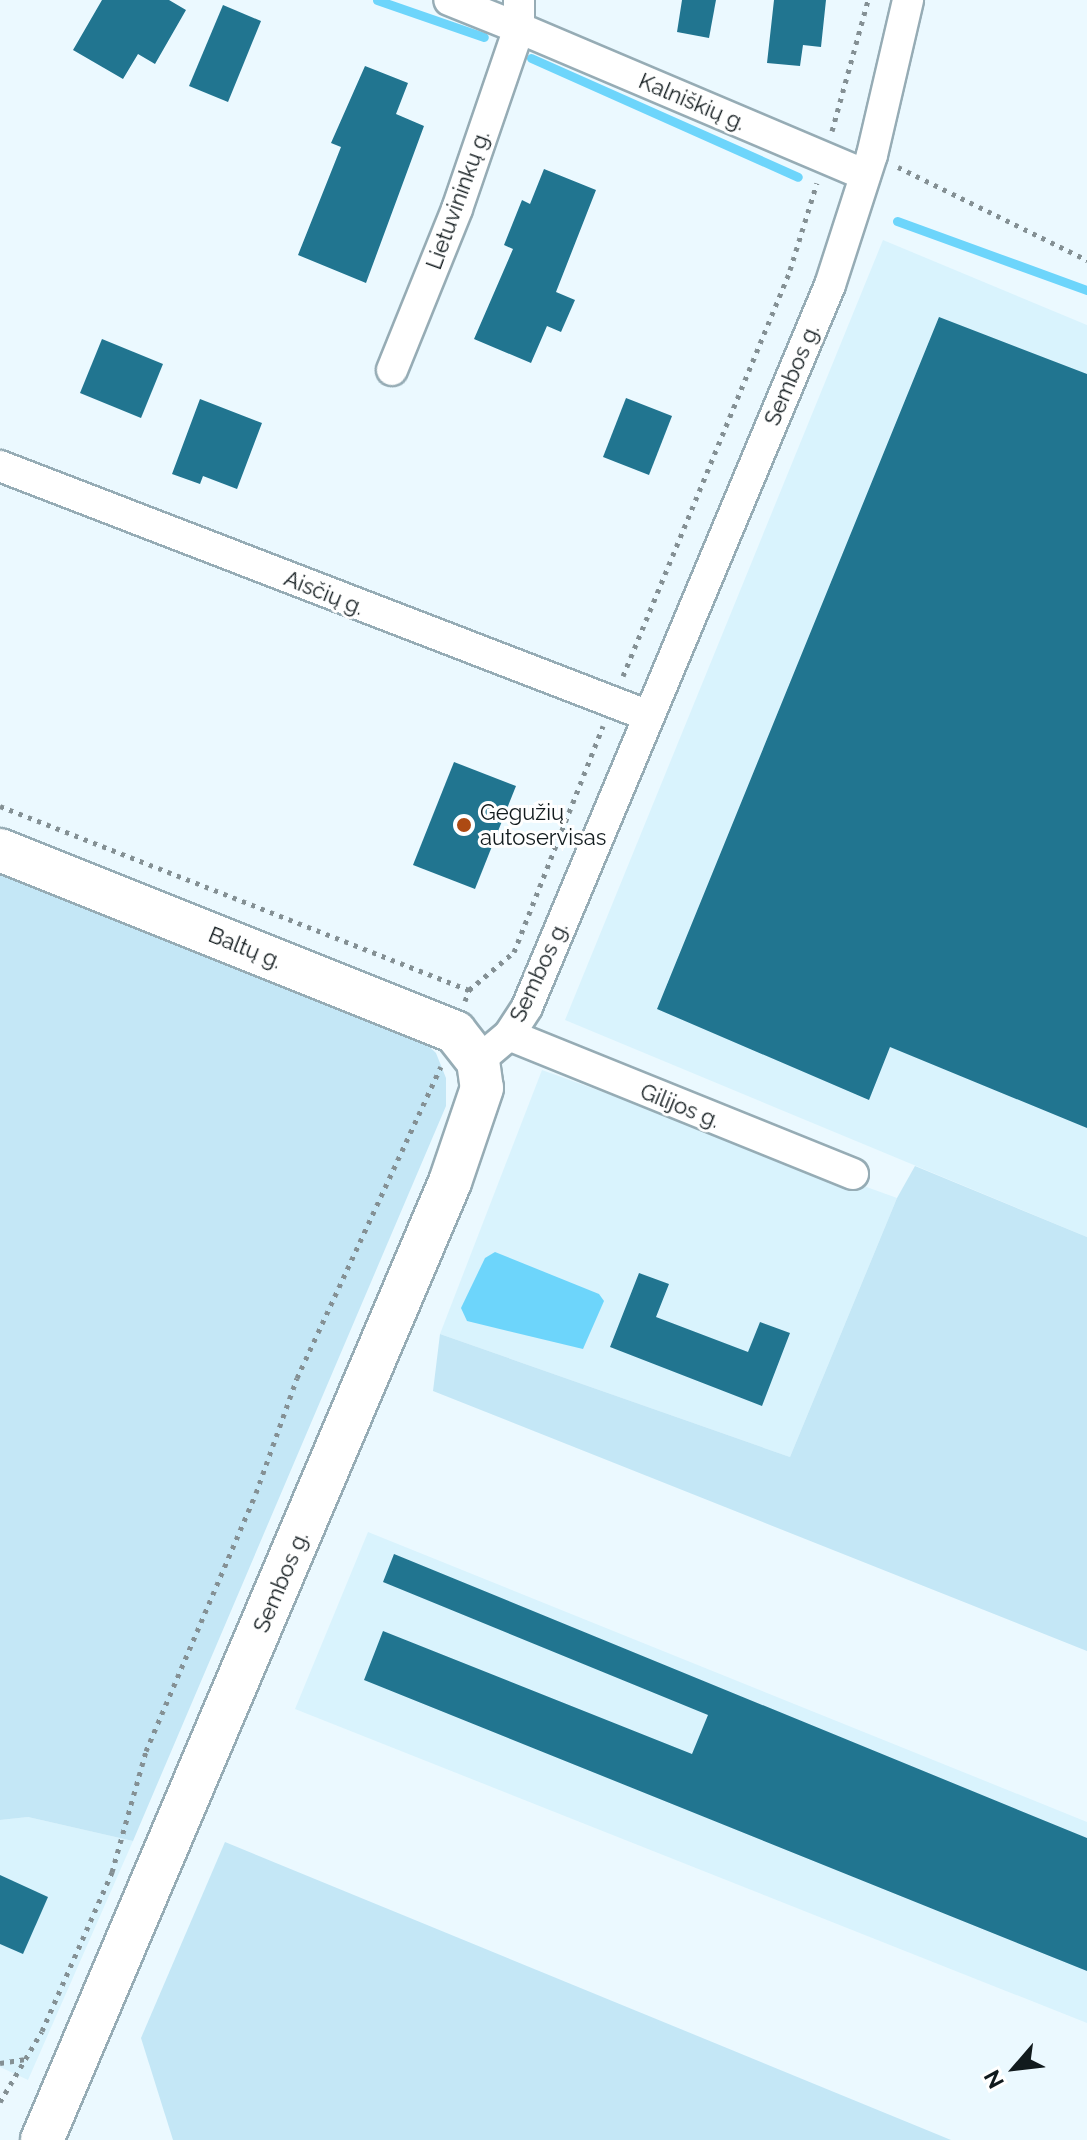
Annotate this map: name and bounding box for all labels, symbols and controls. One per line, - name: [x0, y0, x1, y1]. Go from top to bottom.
- street label: Kalniškių g.: [635, 68, 749, 136]
- street label: Lietuvininkų g.: [421, 127, 495, 273]
- street label: Sembos g.: [759, 321, 825, 429]
- street label: Aisčių g.: [280, 565, 368, 621]
- place label: Gegužių autoservisas: [480, 799, 606, 850]
- marker: Gegužių autoservisas: [455, 816, 473, 834]
- street label: Sembos g.: [504, 918, 574, 1026]
- street label: Baltų g.: [205, 921, 285, 975]
- street label: Gilijos g.: [636, 1078, 724, 1134]
- street label: Sembos g.: [248, 1528, 314, 1636]
- north arrow: [975, 2028, 1055, 2108]
- text: N: [978, 2066, 1009, 2093]

